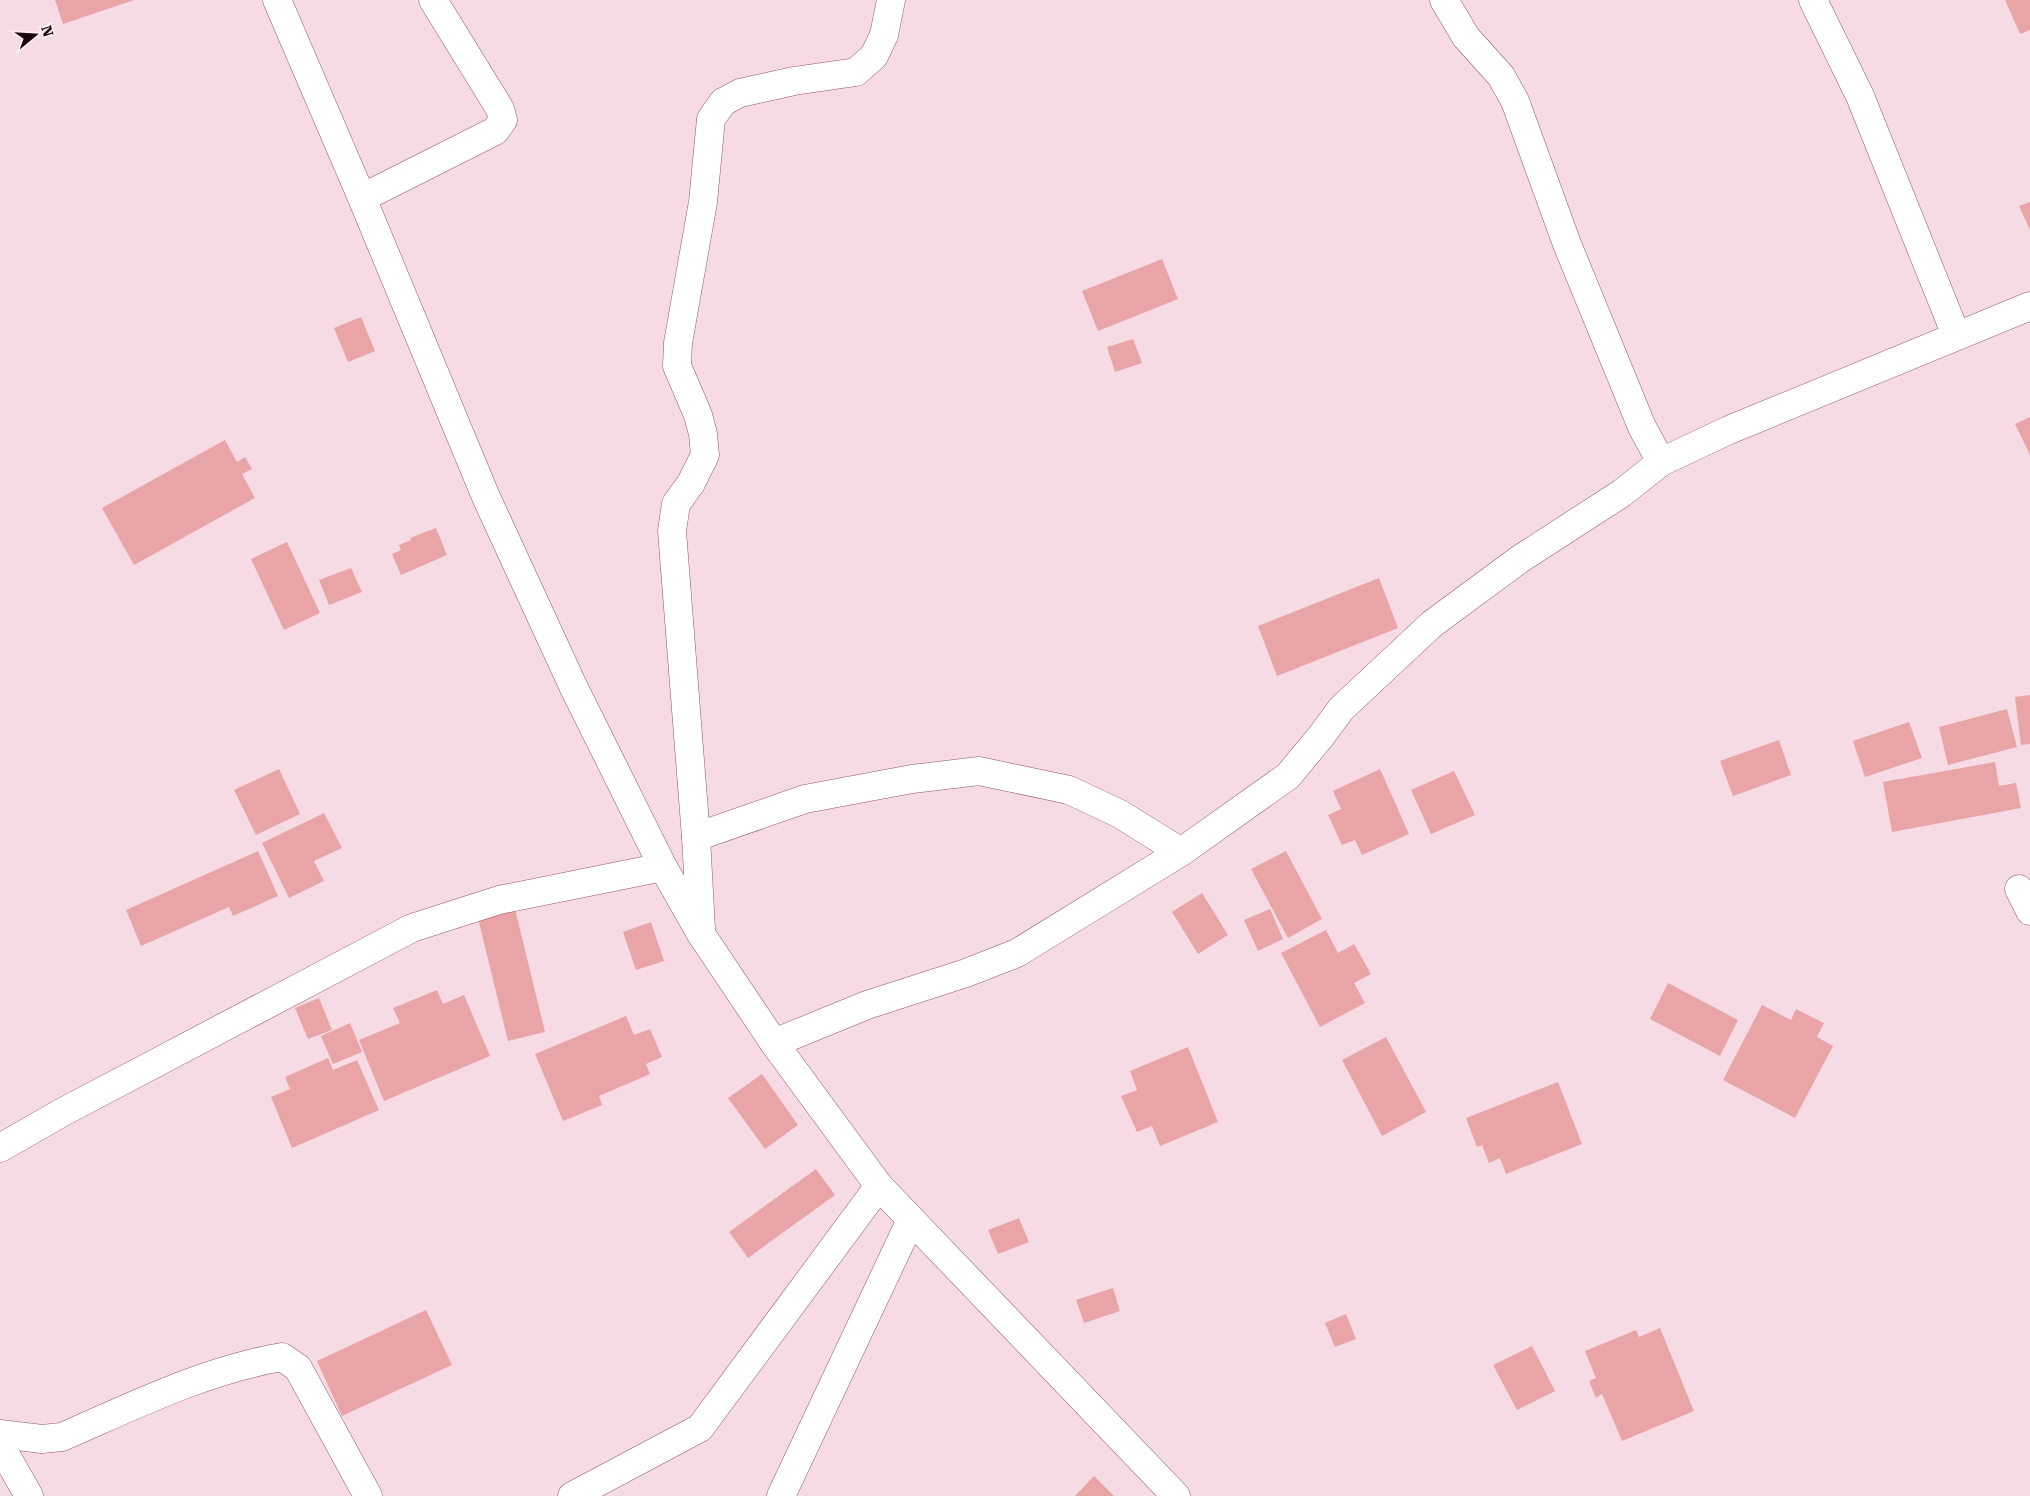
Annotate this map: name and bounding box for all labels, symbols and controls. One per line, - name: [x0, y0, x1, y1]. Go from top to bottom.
- north arrow: [10, 10, 60, 60]
- text: N: [38, 23, 57, 39]

